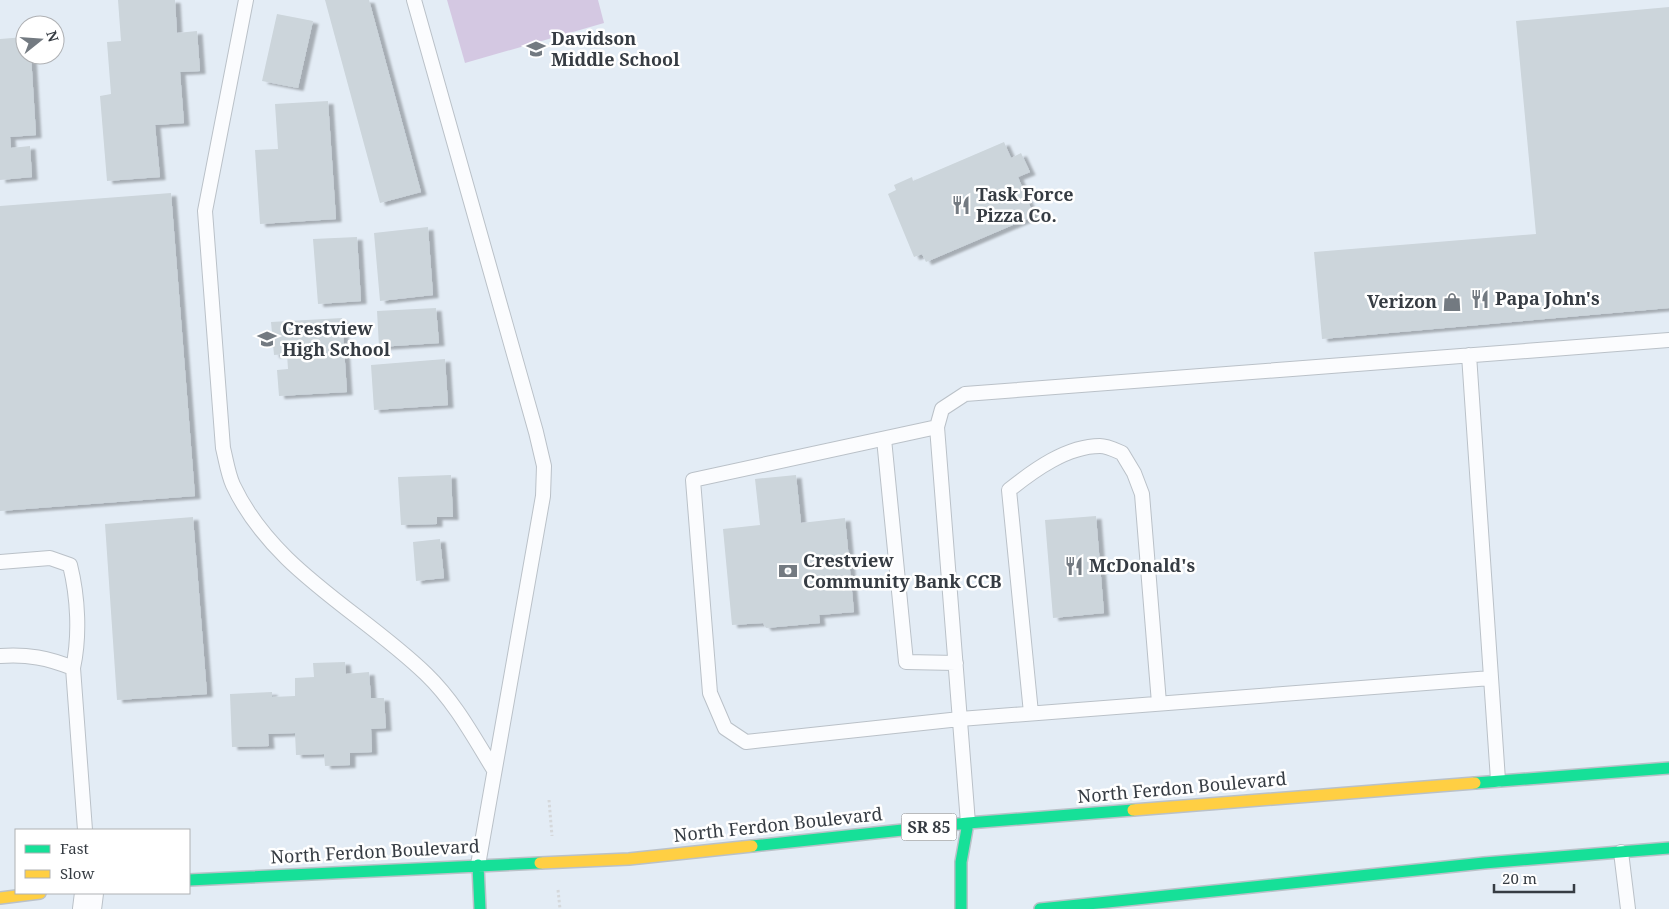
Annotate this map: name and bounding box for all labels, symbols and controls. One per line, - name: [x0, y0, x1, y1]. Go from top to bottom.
- north arrow: [15, 15, 65, 65]
- place label: Davidson Middle School: [551, 26, 680, 71]
- text: N: [42, 28, 64, 44]
- school or university icon: Davidson Middle School: [525, 38, 547, 60]
- place label: Task Force Pizza Co.: [976, 182, 1074, 227]
- restaurant icon: Task Force Pizza Co.: [950, 194, 972, 216]
- place label: Papa John's: [1495, 286, 1600, 310]
- restaurant icon: Papa John's: [1469, 288, 1491, 310]
- place label: Verizon: [1367, 289, 1437, 313]
- shop icon: Verizon: [1441, 291, 1463, 313]
- place label: Crestview High School: [282, 316, 391, 361]
- school or university icon: Crestview High School: [256, 328, 278, 350]
- place label: Crestview Community Bank CCB: [803, 548, 1002, 593]
- place label: McDonald's: [1089, 553, 1196, 577]
- restaurant icon: McDonald's: [1063, 555, 1085, 577]
- bank icon: Crestview Community Bank CCB: [777, 560, 799, 582]
- street label: North Ferdon Boulevard: [1076, 766, 1287, 808]
- street label: North Ferdon Boulevard: [672, 801, 883, 847]
- road number: SR 85: [902, 814, 956, 840]
- legend: [15, 829, 190, 894]
- street label: North Ferdon Boulevard: [270, 834, 480, 868]
- text: Fast: [60, 838, 89, 858]
- scale bar: [1494, 862, 1574, 894]
- text: Slow: [60, 863, 94, 883]
- text: 20 m: [1502, 868, 1537, 888]

